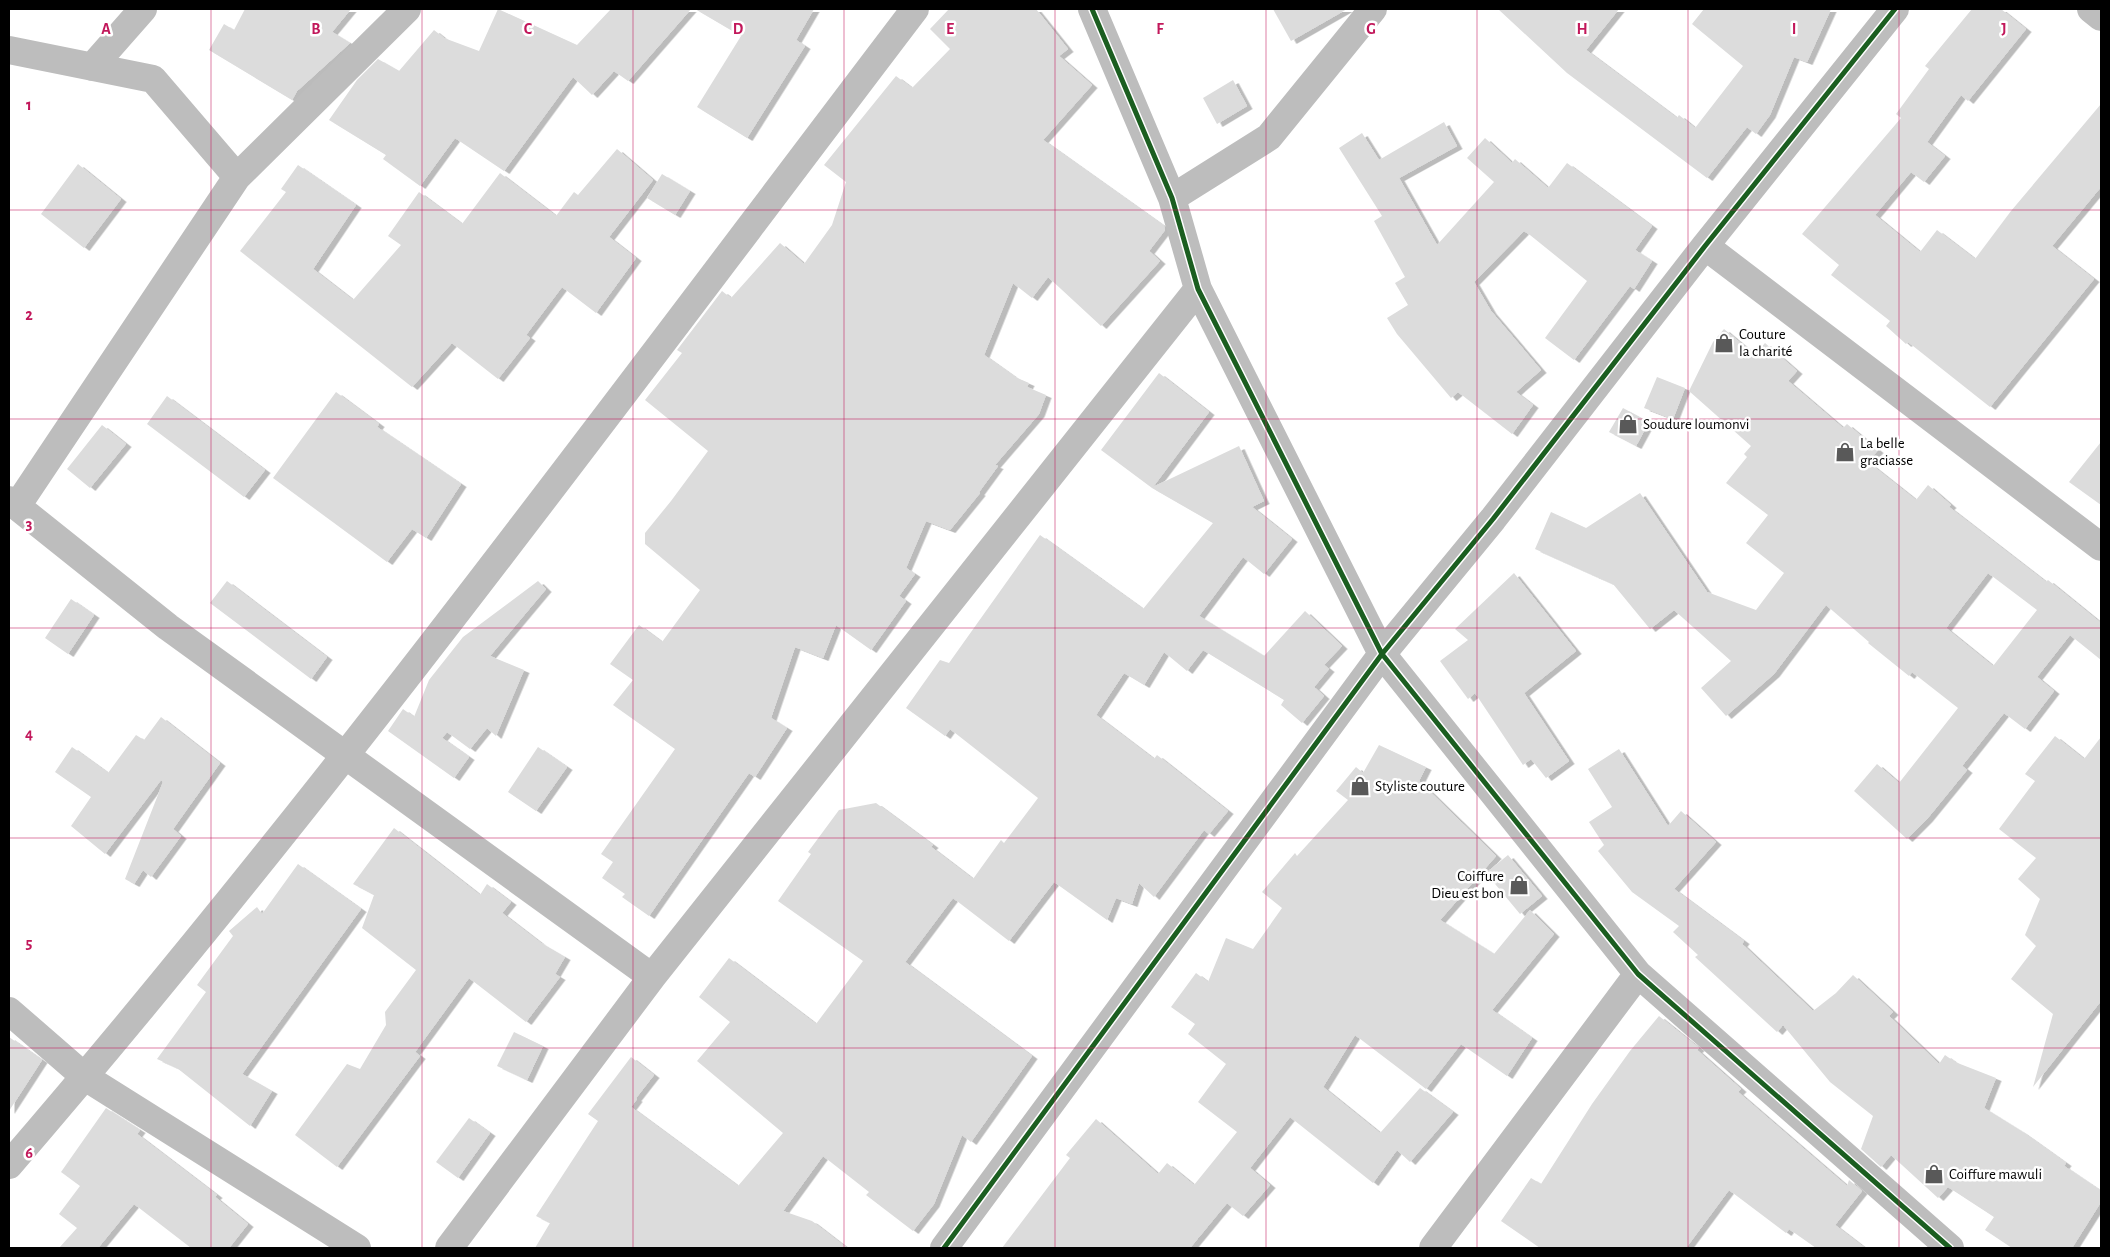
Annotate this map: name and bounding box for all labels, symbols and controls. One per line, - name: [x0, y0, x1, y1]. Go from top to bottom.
- text: A: [101, 21, 111, 37]
- text: B: [311, 21, 321, 37]
- text: C: [524, 21, 533, 37]
- text: D: [733, 21, 744, 37]
- text: E: [946, 21, 954, 37]
- text: F: [1156, 21, 1164, 37]
- text: G: [1366, 21, 1376, 37]
- text: H: [1576, 21, 1588, 37]
- text: I: [1792, 21, 1796, 37]
- text: J: [2001, 21, 2007, 37]
- text: 1: [26, 97, 32, 113]
- text: 2: [25, 307, 33, 323]
- place label: Couture la charité: [1739, 327, 1793, 359]
- shop icon: Couture la charité: [1713, 332, 1735, 354]
- shop icon: Soudure loumonvi: [1617, 413, 1639, 435]
- place label: Soudure loumonvi: [1643, 417, 1750, 432]
- place label: La belle graciasse: [1860, 436, 1913, 468]
- shop icon: La belle graciasse: [1834, 441, 1856, 463]
- text: 3: [26, 516, 33, 532]
- text: 4: [25, 726, 33, 742]
- shop icon: Styliste couture: [1349, 775, 1371, 797]
- place label: Styliste couture: [1375, 779, 1465, 794]
- place label: Coiffure Dieu est bon: [1431, 869, 1504, 901]
- shop icon: Coiffure Dieu est bon: [1508, 874, 1530, 896]
- text: 5: [26, 935, 33, 951]
- text: 6: [25, 1145, 33, 1161]
- shop icon: Coiffure mawuli: [1923, 1163, 1945, 1185]
- place label: Coiffure mawuli: [1949, 1167, 2042, 1182]

